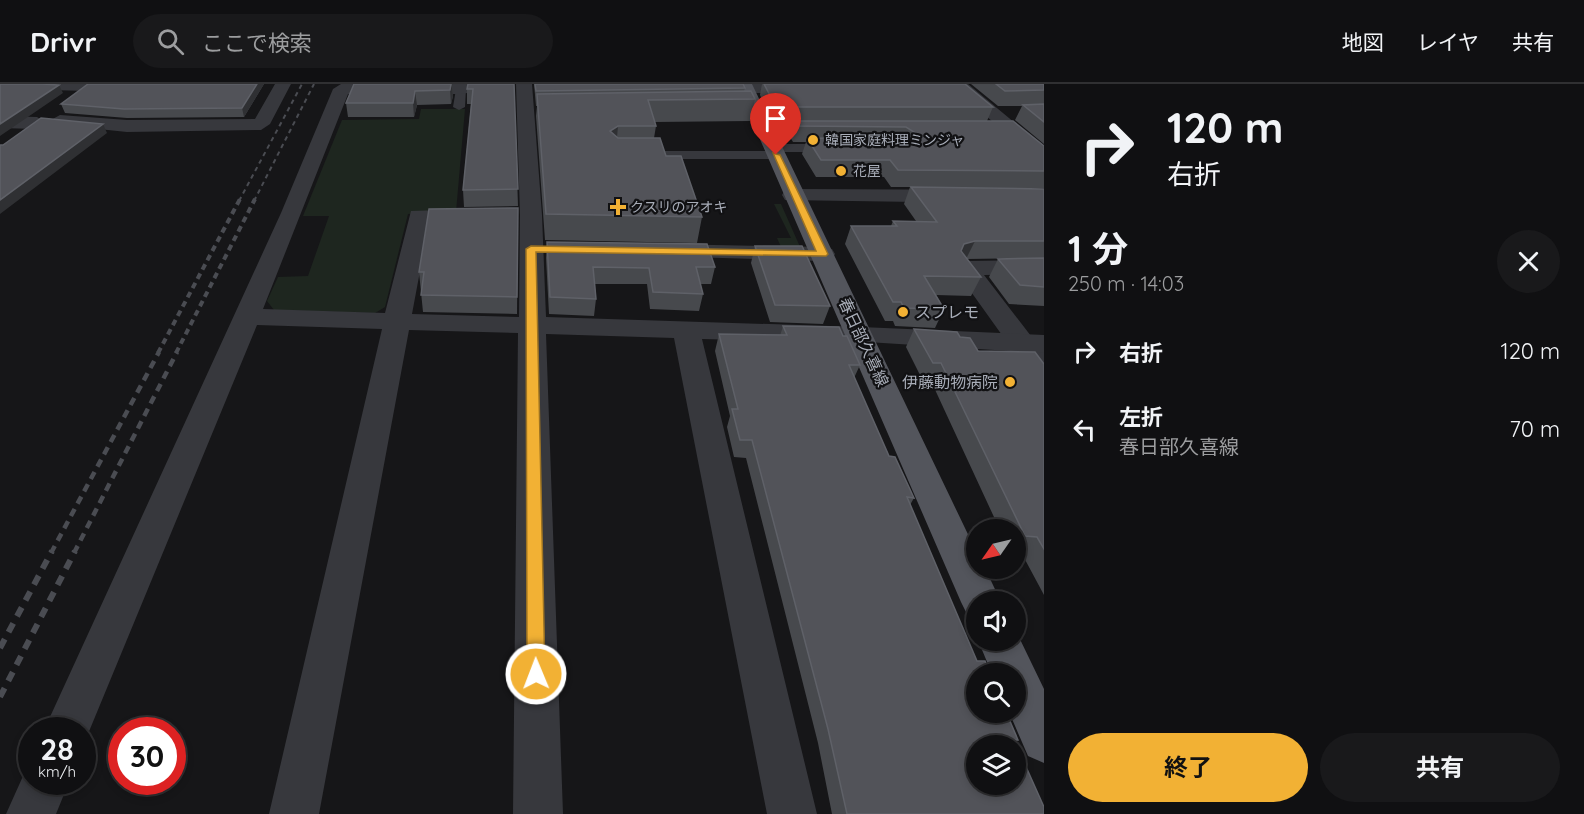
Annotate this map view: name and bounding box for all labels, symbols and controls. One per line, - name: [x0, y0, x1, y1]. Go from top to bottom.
- search box: [133, 14, 553, 68]
- text: Drivr: [30, 24, 97, 59]
- icon: search: [154, 25, 187, 58]
- text: ここで検索: [202, 29, 312, 57]
- text: 地図: [1342, 29, 1384, 55]
- text: レイヤ: [1417, 29, 1479, 55]
- text: 共有: [1512, 29, 1554, 55]
- pin: [750, 93, 801, 155]
- text: 120 m: [1167, 101, 1284, 154]
- icon: arrive: [759, 102, 792, 135]
- icon: right: [1068, 108, 1146, 186]
- place label: 韓国家庭料理ミンジャ: [825, 131, 964, 149]
- marker: 韓国家庭料理ミンジャ: [806, 133, 820, 147]
- text: 右折: [1167, 157, 1221, 191]
- place label: 花屋: [853, 162, 881, 180]
- marker: 花屋: [834, 164, 848, 178]
- place label: クスリのアオキ: [630, 198, 728, 216]
- marker: クスリのアオキ: [611, 200, 625, 214]
- text: 1 分: [1068, 226, 1128, 271]
- button: close: [1497, 230, 1560, 293]
- text: 250 m · 14:03: [1068, 271, 1184, 296]
- street label: 春日部久喜線: [835, 294, 893, 390]
- place label: スプレモ: [915, 302, 979, 322]
- marker: スプレモ: [896, 305, 910, 319]
- icon: right: [1068, 335, 1101, 368]
- text: 120 m: [1501, 337, 1560, 365]
- text: 右折: [1119, 339, 1163, 367]
- place label: 伊藤動物病院: [902, 372, 998, 392]
- marker: 伊藤動物病院: [1003, 375, 1017, 389]
- text: 左折: [1119, 403, 1163, 431]
- icon: left: [1068, 413, 1101, 446]
- text: 70 m: [1510, 415, 1560, 443]
- text: 春日部久喜線: [1119, 434, 1239, 459]
- north arrow: [966, 519, 1026, 579]
- map controls: [966, 519, 1026, 795]
- button: sound: [966, 591, 1026, 651]
- position arrow: [504, 642, 568, 706]
- button: search: [966, 663, 1026, 723]
- speed limit sign: 30: [108, 717, 186, 795]
- text: 28: [40, 730, 74, 768]
- button: 終了: [1068, 733, 1308, 802]
- button: 共有: [1320, 733, 1560, 802]
- button: layers: [966, 735, 1026, 795]
- text: km/h: [38, 762, 76, 781]

